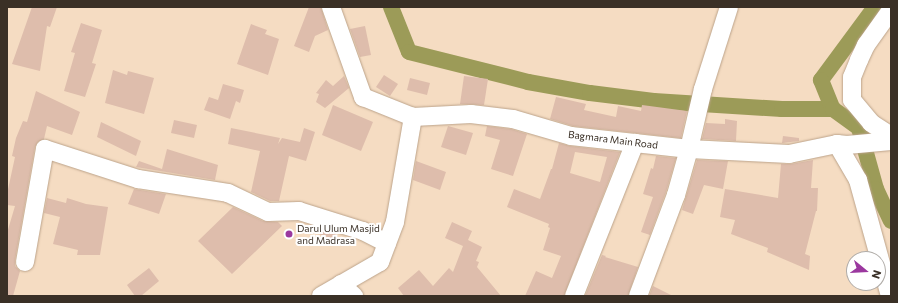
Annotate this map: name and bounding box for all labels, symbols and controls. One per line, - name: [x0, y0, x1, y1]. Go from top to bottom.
- street label: Bagmara Main Road: [567, 129, 659, 151]
- place label: Darul Ulum Masjid and Madrasa: [297, 222, 380, 246]
- marker: Darul Ulum Masjid and Madrasa: [284, 229, 294, 239]
- north arrow: [846, 251, 886, 291]
- text: N: [869, 269, 884, 280]

